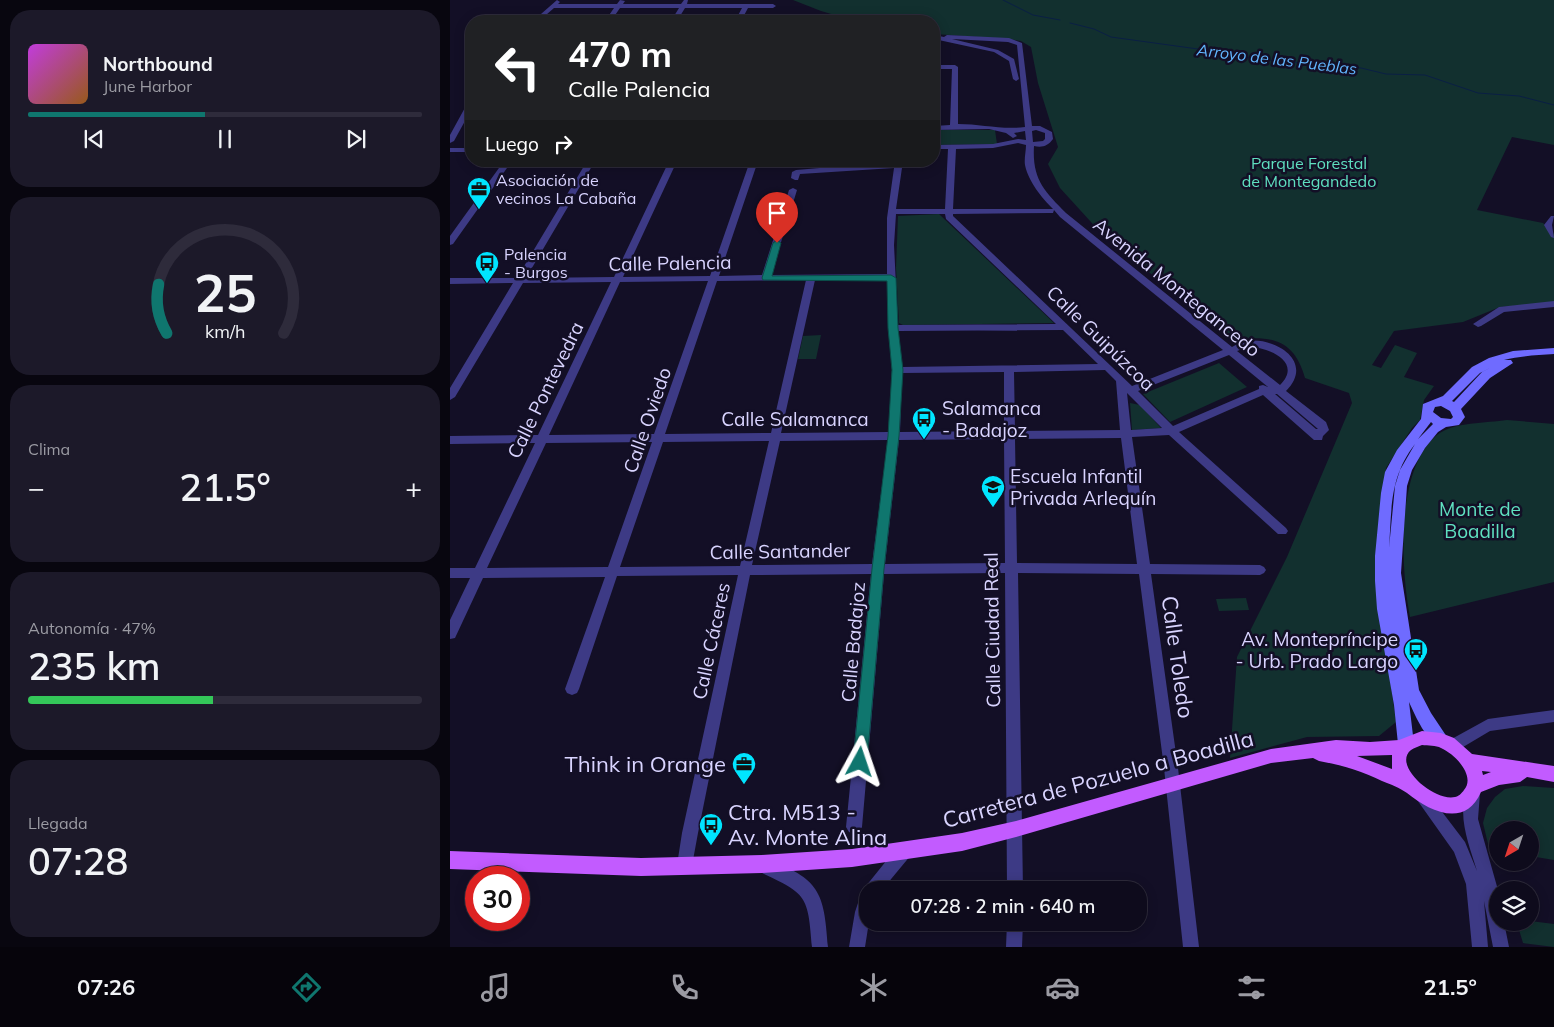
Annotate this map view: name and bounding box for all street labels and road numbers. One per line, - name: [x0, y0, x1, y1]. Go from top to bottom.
- street label: Avenida Montegancedo: [1089, 212, 1265, 362]
- street label: Calle Palencia: [608, 250, 732, 276]
- street label: Calle Guipúzcoa: [1042, 280, 1160, 396]
- street label: Calle Pontevedra: [502, 318, 588, 462]
- street label: Calle Oviedo: [618, 364, 676, 476]
- street label: Calle Salamanca: [721, 407, 869, 431]
- street label: Calle Santander: [709, 538, 851, 564]
- street label: Calle Ciudad Real: [979, 552, 1005, 708]
- street label: Calle Cáceres: [687, 580, 735, 702]
- street label: Calle Badajoz: [836, 581, 870, 703]
- street label: Calle Toledo: [1156, 594, 1200, 720]
- street label: Carretera de Pozuelo a Boadilla: [940, 724, 1256, 834]

